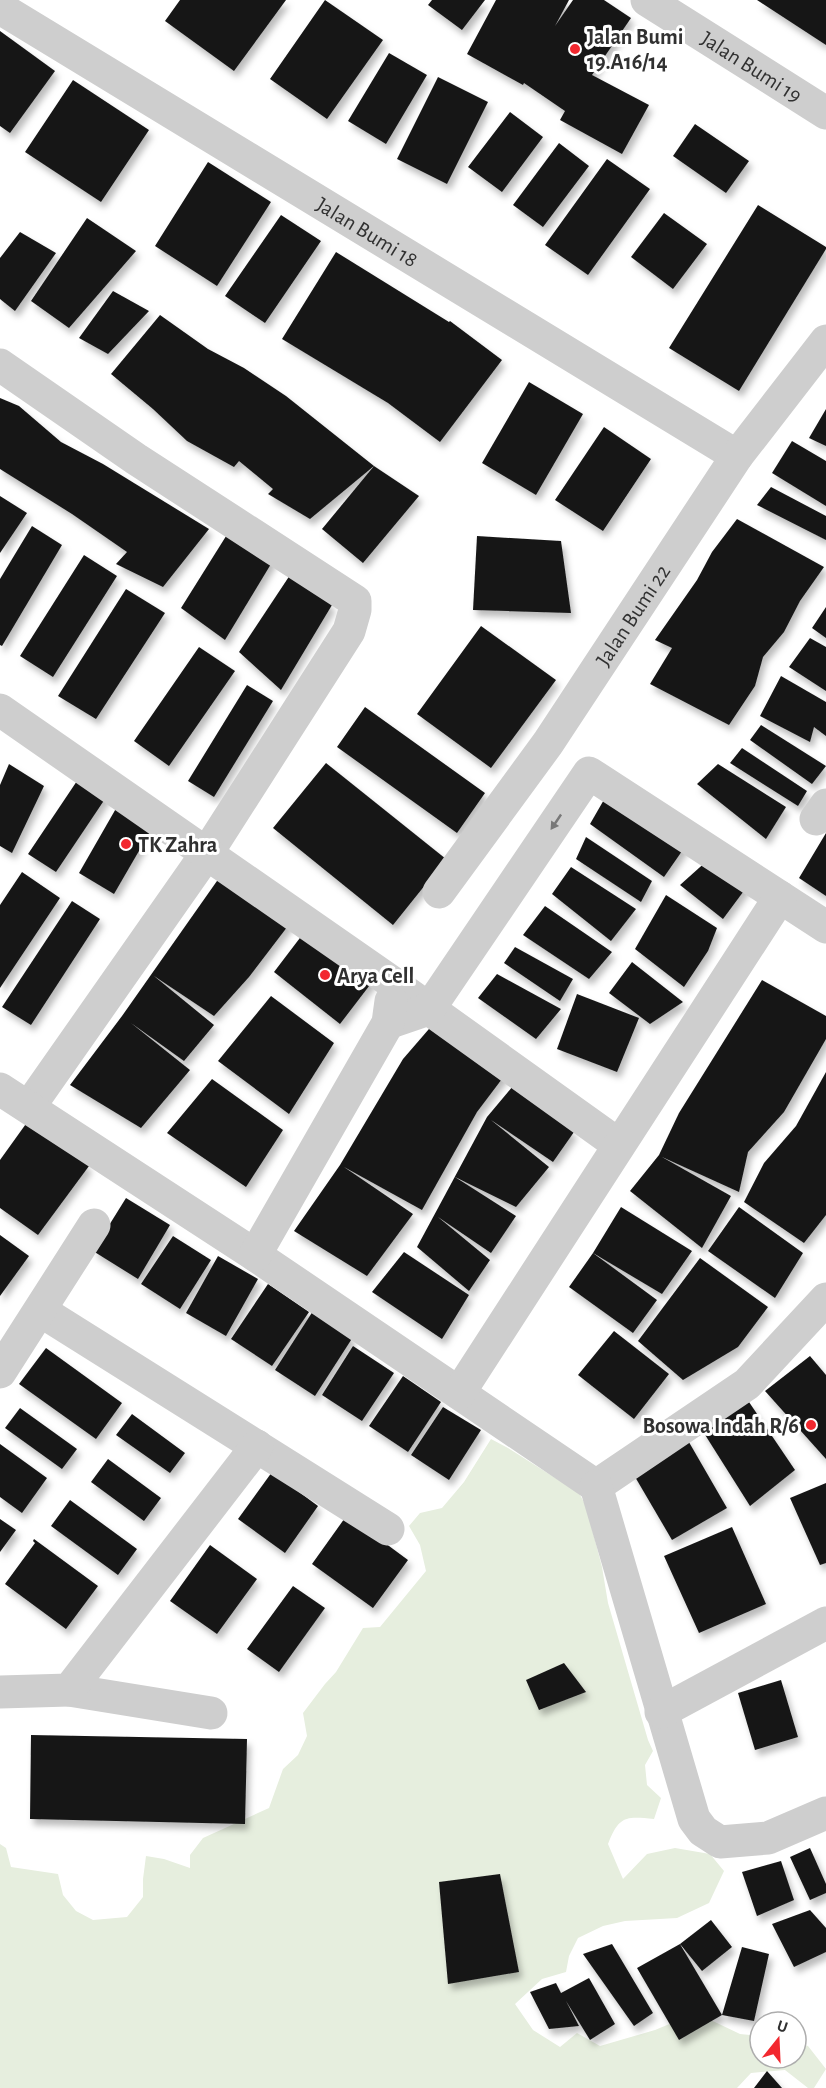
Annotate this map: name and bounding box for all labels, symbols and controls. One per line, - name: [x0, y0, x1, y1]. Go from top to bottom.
- place label: Jalan Bumi 19.A16/14: [587, 26, 683, 73]
- street label: Jalan Bumi 19: [697, 27, 806, 107]
- marker: Jalan Bumi 19.A16/14: [568, 42, 582, 56]
- street label: Jalan Bumi 18: [312, 193, 422, 271]
- street label: Jalan Bumi 22: [592, 561, 674, 670]
- one-way arrow: [550, 813, 562, 829]
- place label: TK Zahra: [138, 834, 218, 856]
- marker: TK Zahra: [119, 837, 133, 851]
- place label: Arya Cell: [337, 965, 414, 988]
- marker: Arya Cell: [318, 968, 332, 982]
- place label: Bosowa Indah R/6: [642, 1415, 799, 1437]
- marker: Bosowa Indah R/6: [804, 1418, 818, 1432]
- north arrow: [748, 2010, 808, 2070]
- text: U: [775, 2017, 790, 2036]

